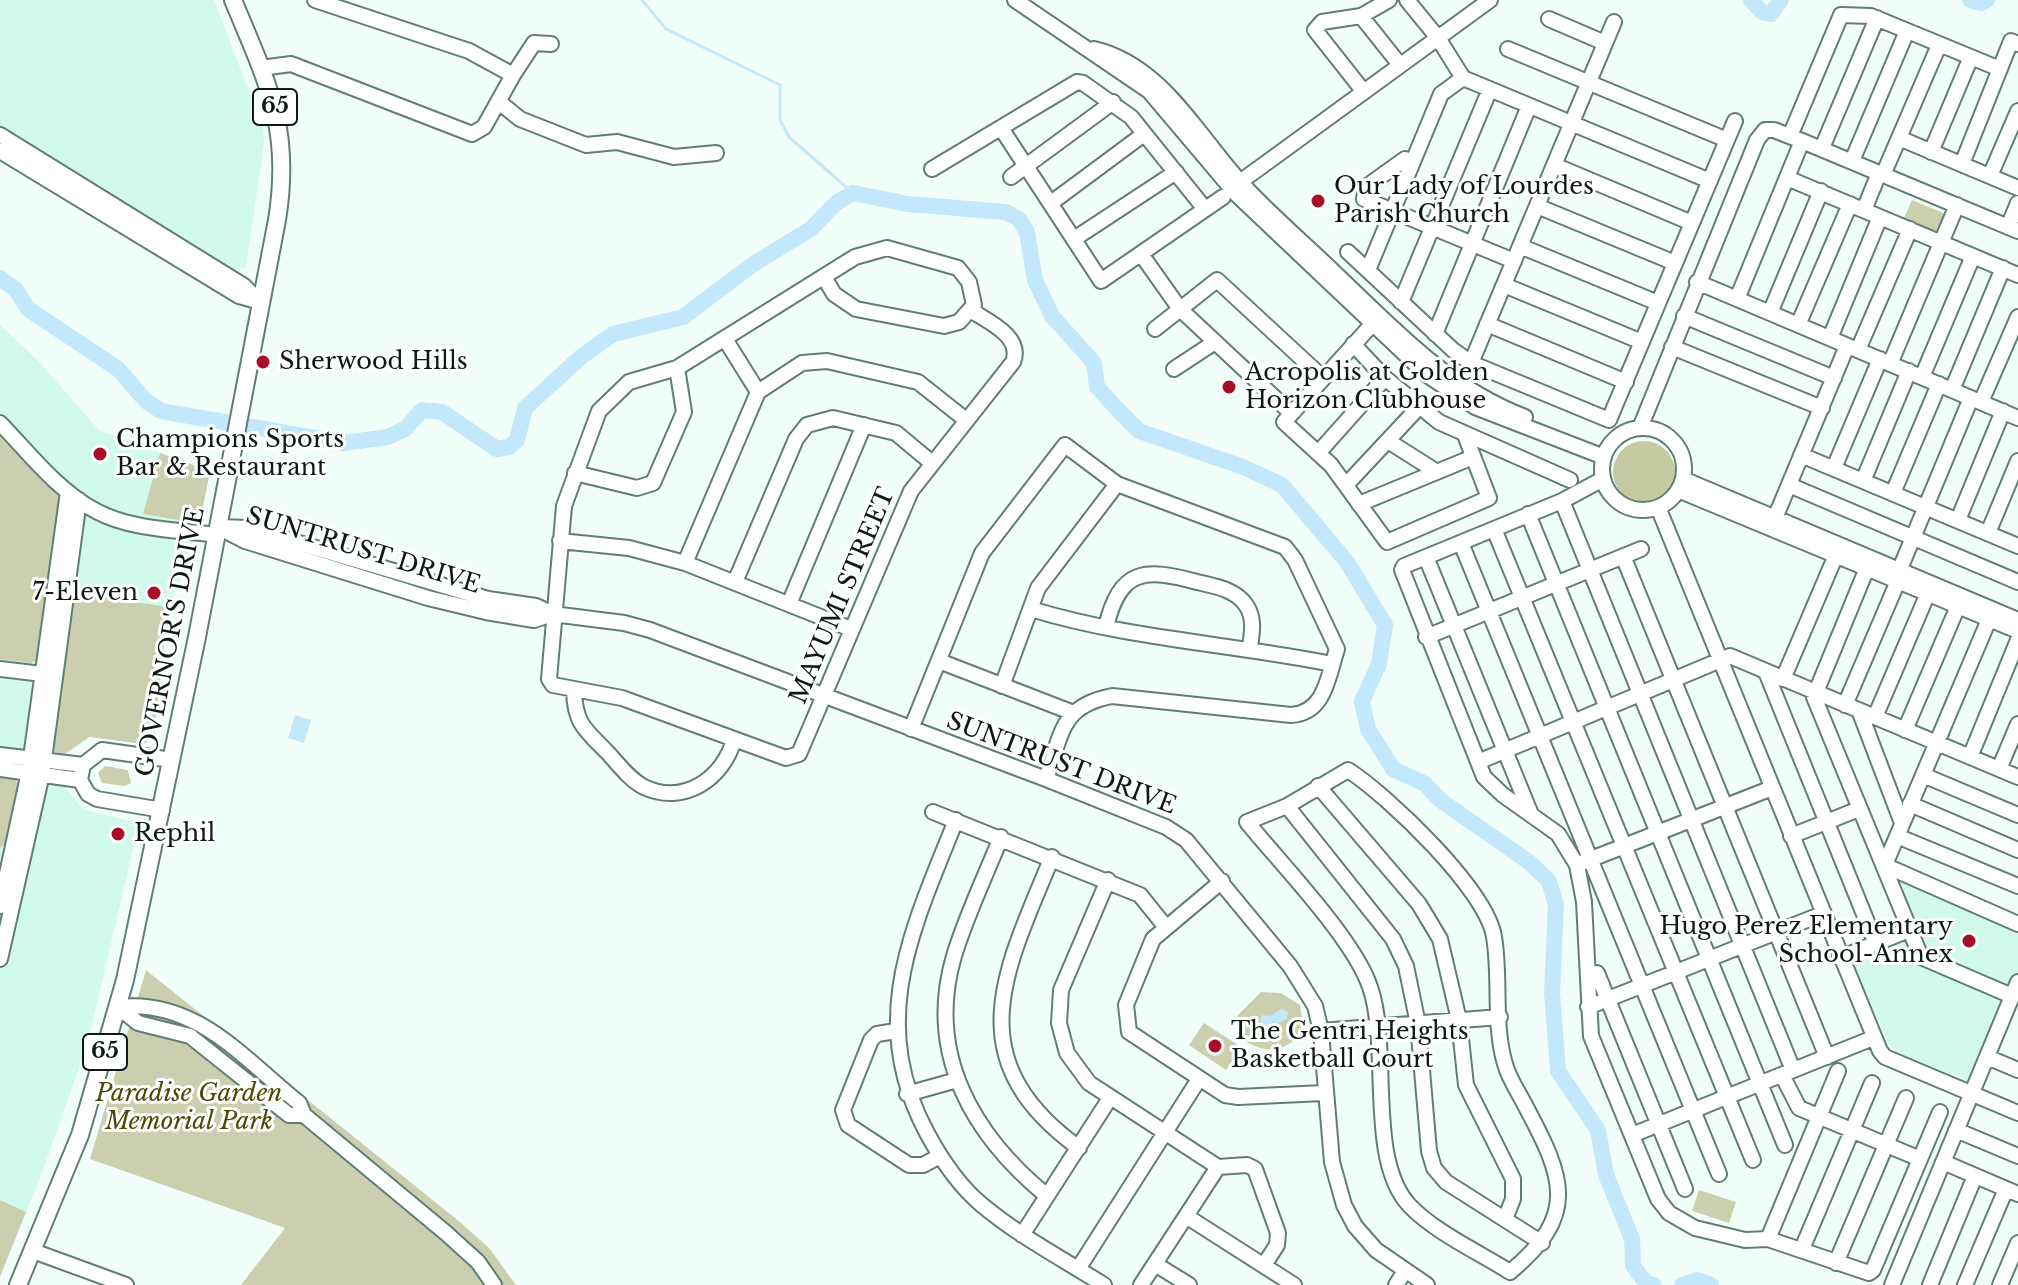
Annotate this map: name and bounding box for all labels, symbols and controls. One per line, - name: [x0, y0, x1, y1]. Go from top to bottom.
- road number: 65: [253, 89, 297, 125]
- place label: Our Lady of Lourdes Parish Church: [1334, 173, 1594, 229]
- marker: Our Lady of Lourdes Parish Church: [1309, 192, 1327, 210]
- place label: Sherwood Hills: [279, 348, 468, 376]
- marker: Sherwood Hills: [254, 353, 272, 371]
- place label: Acropolis at Golden Horizon Clubhouse: [1245, 359, 1489, 415]
- marker: Acropolis at Golden Horizon Clubhouse: [1220, 378, 1238, 396]
- place label: Champions Sports Bar & Restaurant: [116, 426, 344, 482]
- marker: Champions Sports Bar & Restaurant: [91, 445, 109, 463]
- street label: MAYUMI STREET: [784, 484, 902, 708]
- street label: SUNTRUST DRIVE: [242, 502, 484, 600]
- street label: GOVERNOR'S DRIVE: [131, 505, 211, 779]
- place label: 7-Eleven: [32, 579, 138, 607]
- marker: 7-Eleven: [145, 584, 163, 602]
- street label: SUNTRUST DRIVE: [942, 707, 1180, 821]
- place label: Rephil: [134, 820, 215, 848]
- marker: Rephil: [109, 825, 127, 843]
- place label: Hugo Perez Elementary School-Annex: [1659, 913, 1953, 969]
- marker: Hugo Perez Elementary School-Annex: [1960, 932, 1978, 950]
- place label: The Gentri Heights Basketball Court: [1231, 1018, 1469, 1074]
- road number: 65: [83, 1034, 127, 1070]
- marker: The Gentri Heights Basketball Court: [1206, 1037, 1224, 1055]
- park label: Paradise Garden Memorial Park: [96, 1080, 282, 1136]

